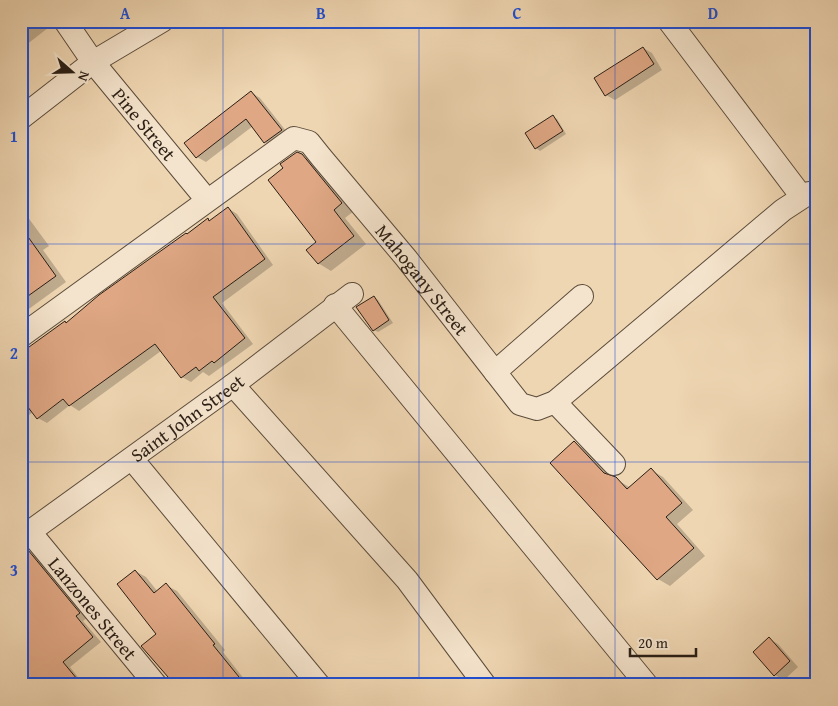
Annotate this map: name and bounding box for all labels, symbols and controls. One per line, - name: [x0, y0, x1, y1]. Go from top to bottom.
- text: A: [120, 1, 131, 25]
- text: B: [316, 1, 326, 25]
- text: C: [512, 1, 522, 25]
- text: D: [708, 1, 718, 25]
- north arrow: [48, 48, 98, 98]
- text: N: [73, 69, 95, 85]
- street label: Pine Street: [106, 81, 183, 167]
- text: 1: [10, 124, 18, 148]
- street label: Mahogany Street: [369, 218, 476, 342]
- text: 2: [10, 341, 18, 365]
- street label: Saint John Street: [124, 367, 250, 469]
- street label: Lanzones Street: [42, 551, 144, 666]
- text: 3: [10, 558, 18, 582]
- scale bar: [630, 626, 697, 658]
- text: 20 m: [638, 632, 669, 653]

